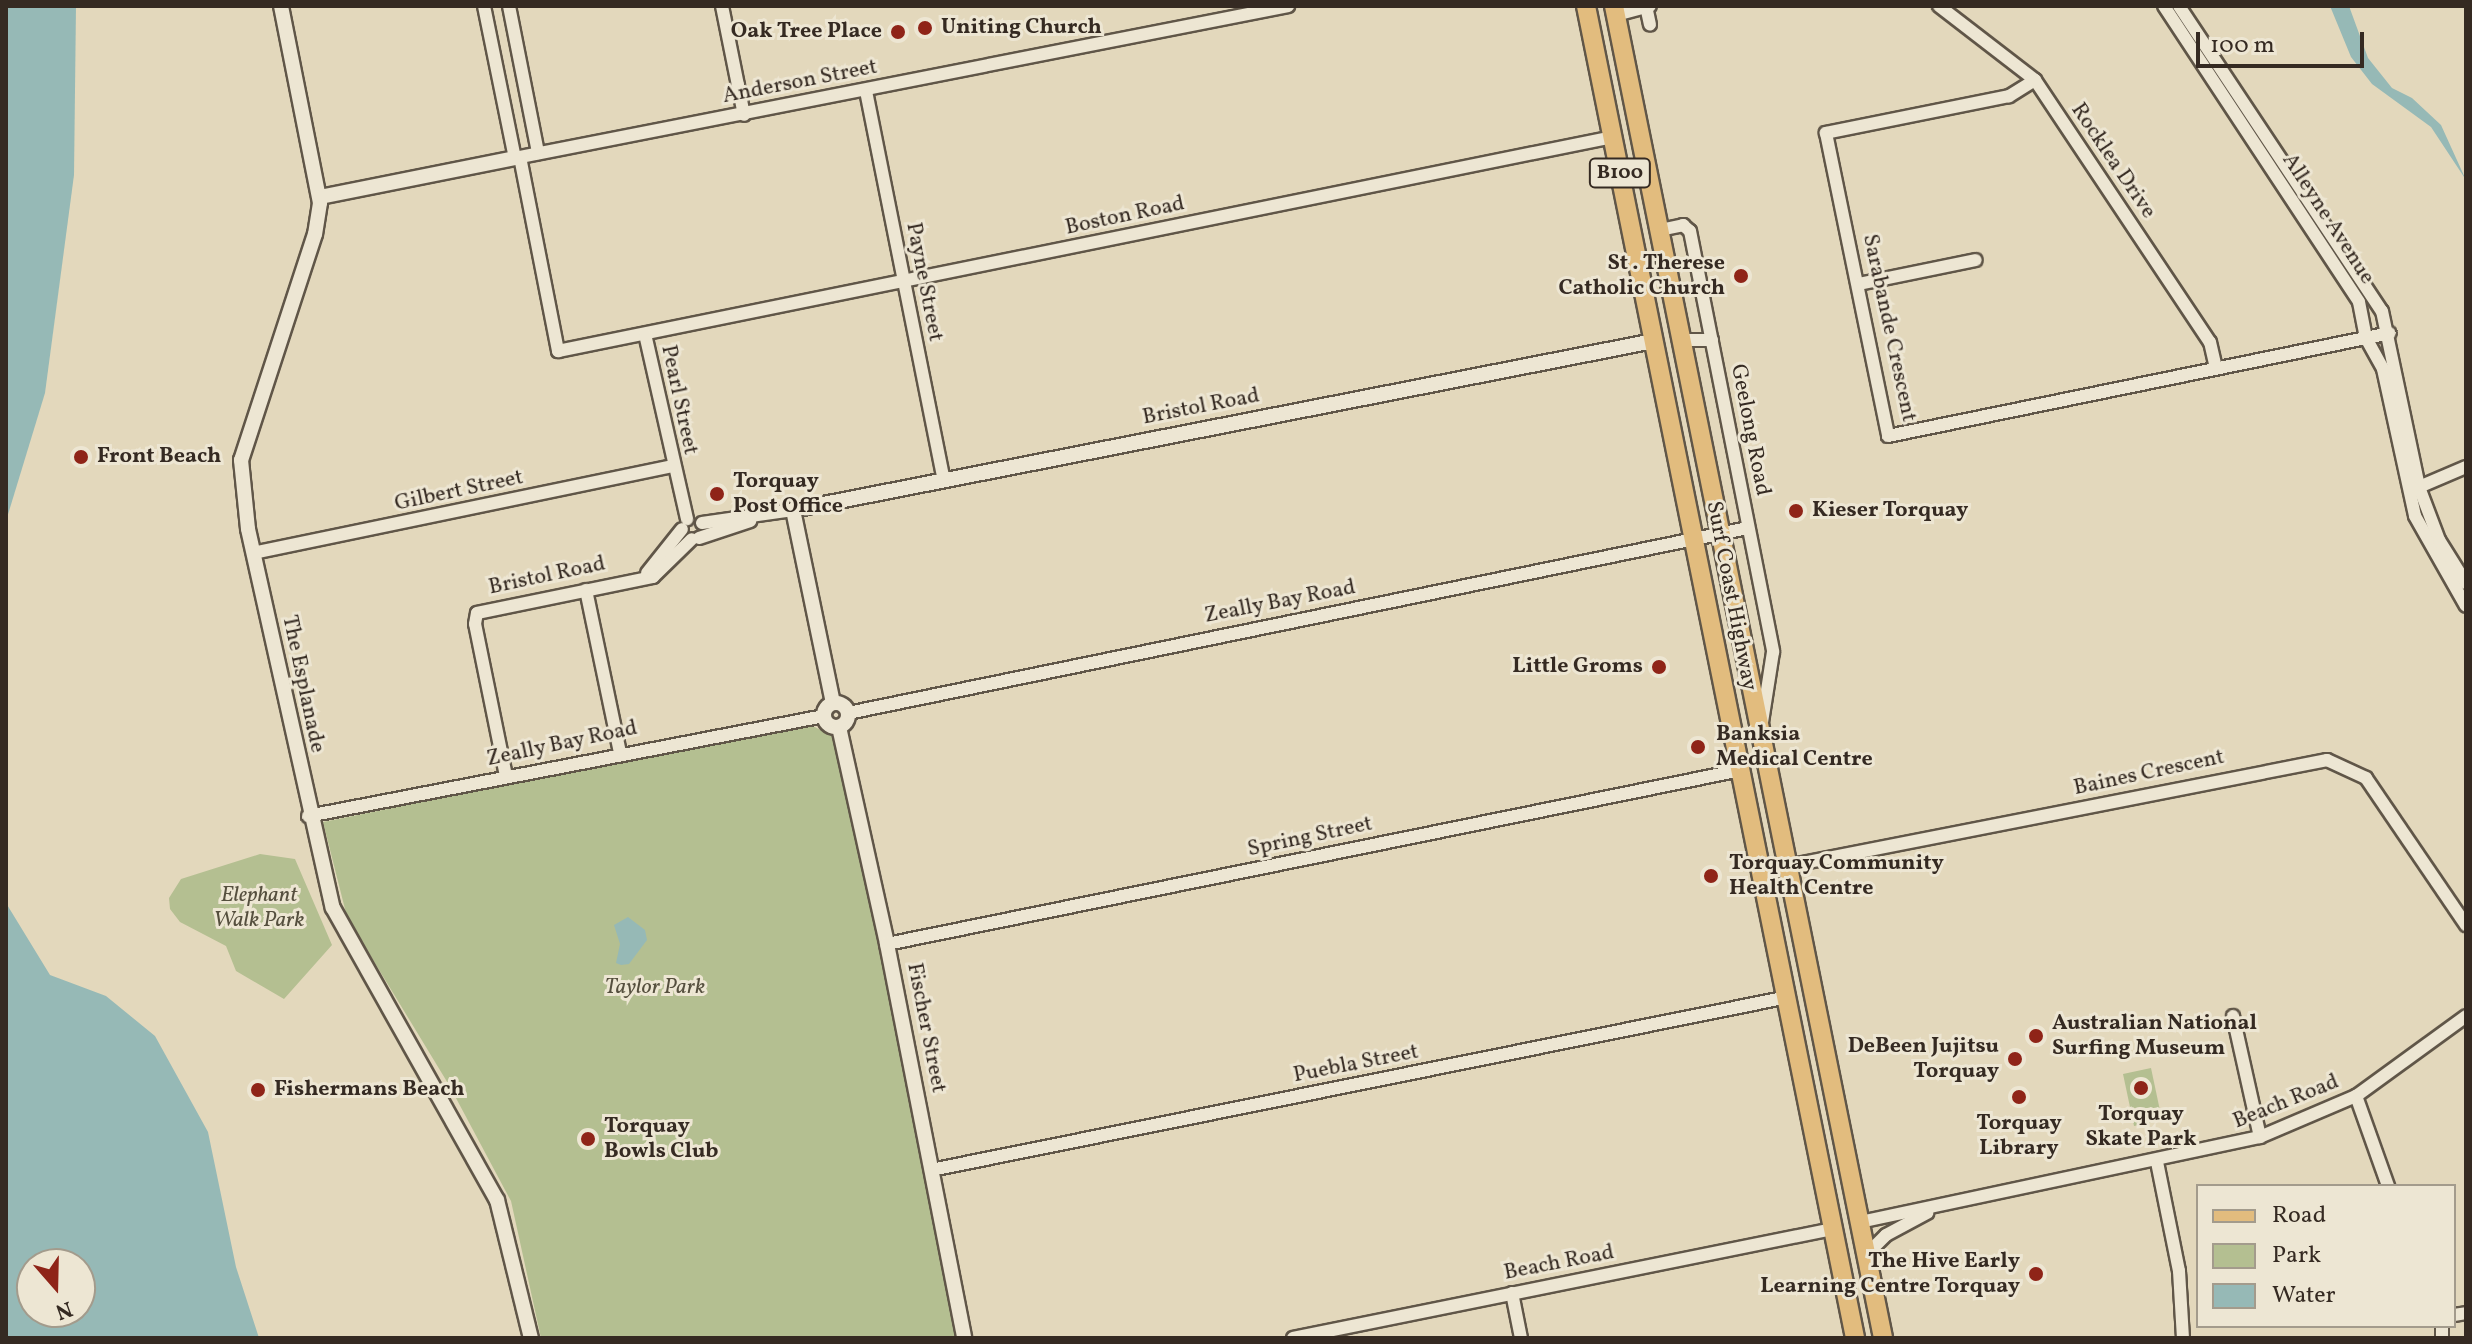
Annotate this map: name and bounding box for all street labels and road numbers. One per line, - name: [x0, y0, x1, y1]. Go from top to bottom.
- street label: Anderson Street: [720, 54, 880, 110]
- street label: Rocklea Drive: [2065, 98, 2161, 224]
- street label: Alleyne Avenue: [2276, 149, 2380, 289]
- road number: B100: [1588, 157, 1652, 189]
- street label: Boston Road: [1063, 190, 1187, 242]
- street label: Payne Street: [900, 220, 948, 344]
- street label: Sarabande Crescent: [1856, 232, 1922, 424]
- street label: Pearl Street: [654, 343, 704, 457]
- street label: Geelong Road: [1724, 362, 1776, 498]
- street label: Bristol Road: [1140, 383, 1262, 431]
- street label: Gilbert Street: [392, 464, 526, 518]
- street label: Surf Coast Highway: [1700, 500, 1762, 692]
- street label: Bristol Road: [486, 551, 608, 601]
- street label: Zeally Bay Road: [1202, 574, 1358, 630]
- street label: The Esplanade: [276, 613, 330, 755]
- street label: Zeally Bay Road: [484, 715, 640, 773]
- street label: Baines Crescent: [2071, 744, 2227, 802]
- street label: Spring Street: [1245, 811, 1375, 863]
- street label: Fischer Street: [900, 961, 952, 1095]
- street label: Puebla Street: [1291, 1039, 1421, 1089]
- street label: Beach Road: [2229, 1069, 2343, 1135]
- street label: Beach Road: [1502, 1239, 1616, 1287]

